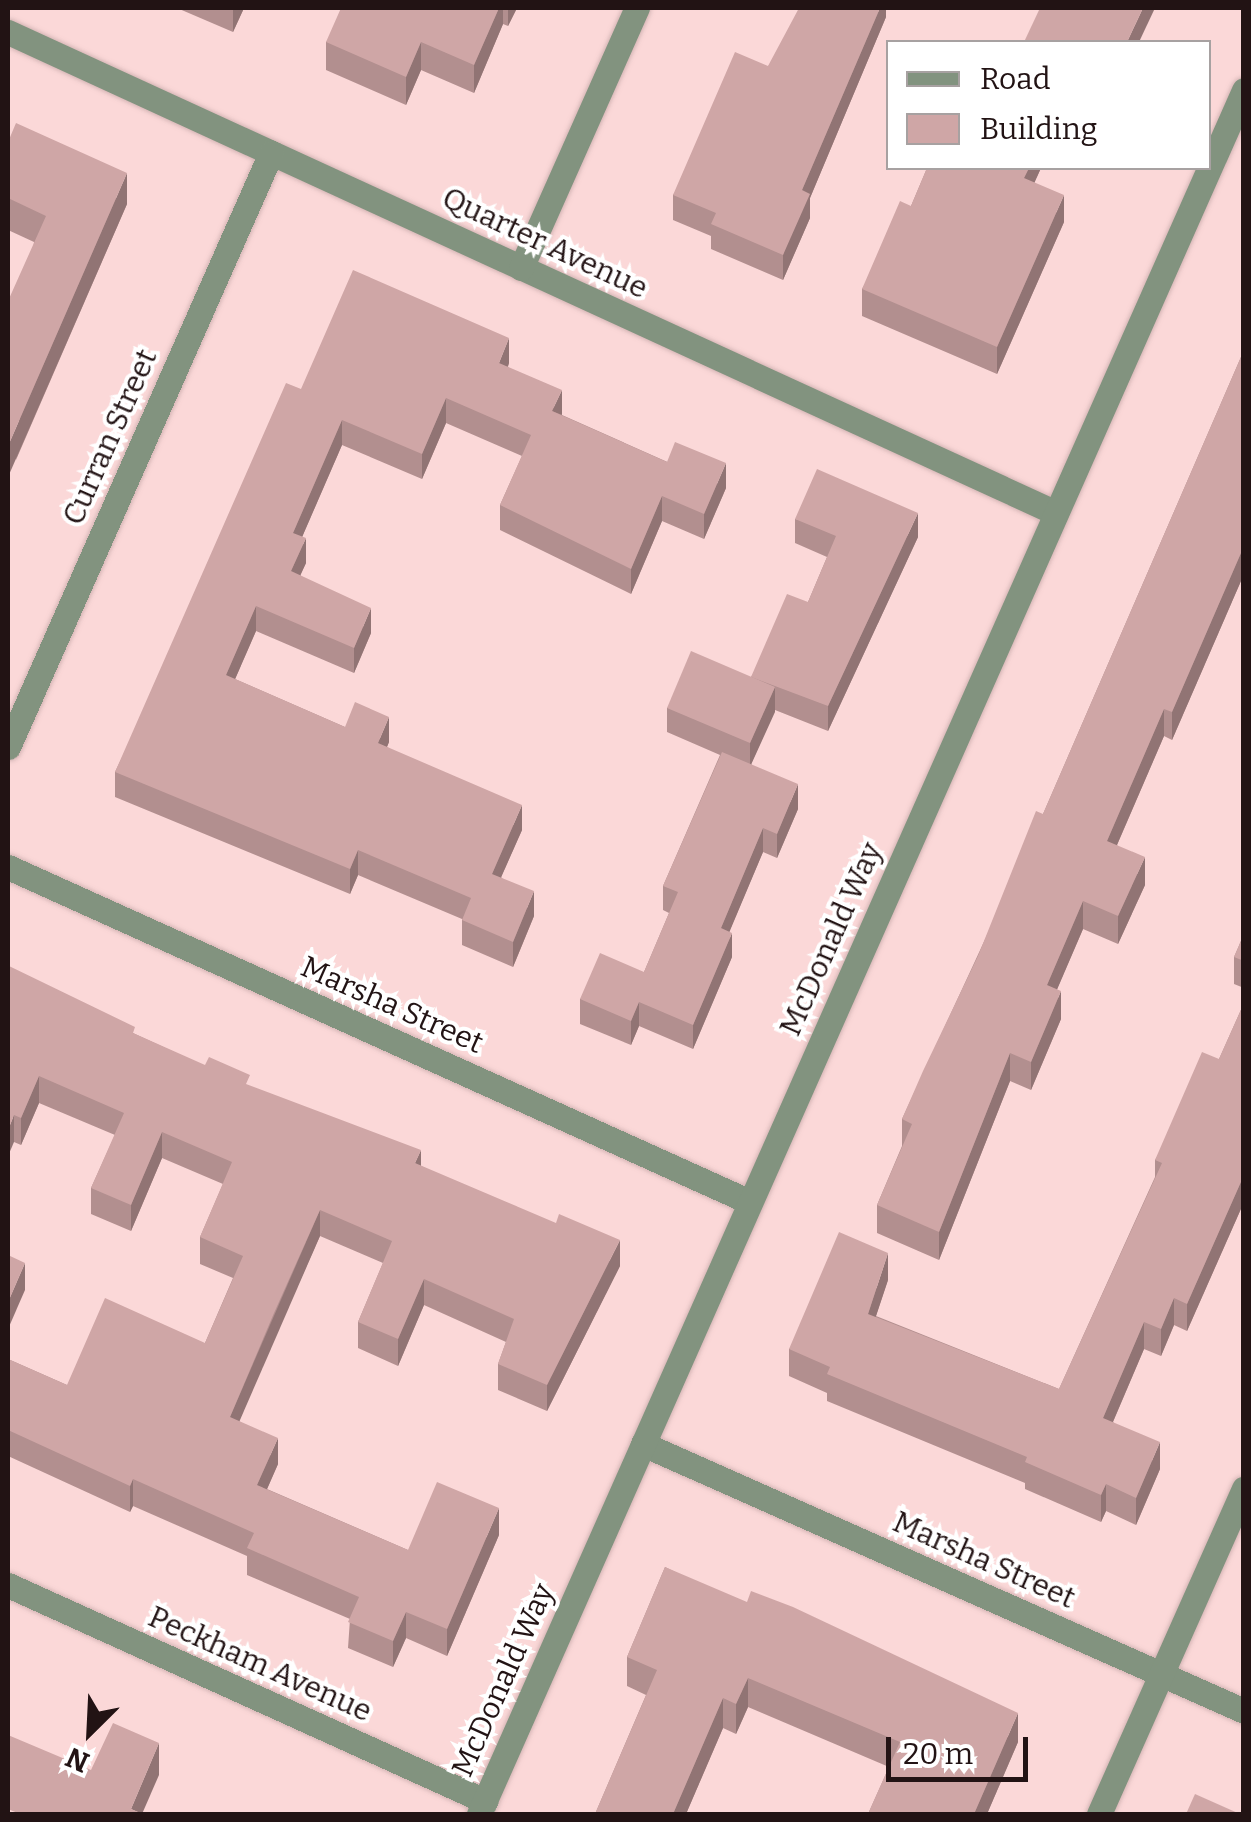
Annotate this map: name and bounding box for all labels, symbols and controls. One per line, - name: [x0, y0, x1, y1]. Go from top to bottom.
- legend: [886, 40, 1211, 170]
- text: Road: [980, 61, 1051, 97]
- text: Building: [980, 111, 1098, 147]
- street label: Quarter Avenue: [437, 180, 653, 306]
- street label: Curran Street: [55, 344, 165, 530]
- street label: McDonald Way: [772, 837, 890, 1041]
- street label: Marsha Street: [295, 949, 489, 1061]
- street label: Marsha Street: [887, 1504, 1081, 1616]
- street label: McDonald Way: [444, 1578, 562, 1782]
- street label: Peckham Avenue: [143, 1599, 377, 1729]
- north arrow: [40, 1682, 140, 1782]
- scale bar: [891, 1717, 1034, 1779]
- text: 20 m: [903, 1736, 973, 1772]
- text: N: [61, 1740, 94, 1779]

